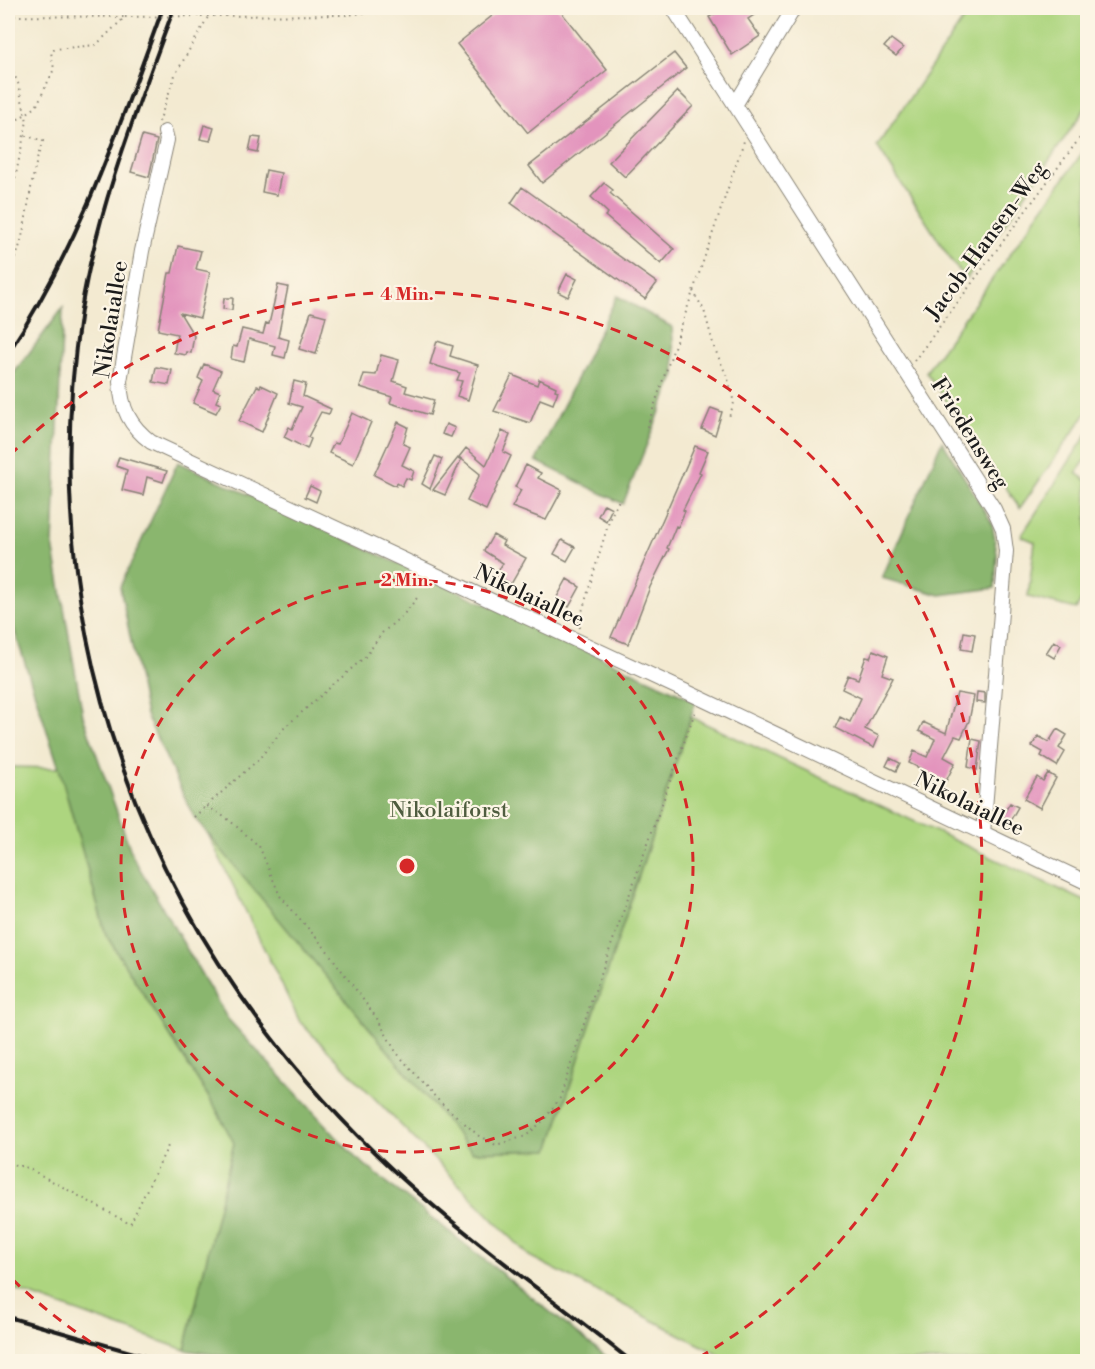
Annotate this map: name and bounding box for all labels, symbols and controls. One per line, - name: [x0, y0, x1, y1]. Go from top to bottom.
- street label: Jacob-Hansen-Weg: [919, 156, 1053, 326]
- street label: Nikolaiallee: [89, 259, 134, 380]
- text: 4 Min.: [380, 283, 434, 306]
- street label: Friedensweg: [925, 373, 1015, 495]
- street label: Nikolaiallee: [470, 559, 589, 634]
- text: 2 Min.: [381, 569, 433, 592]
- street label: Nikolaiallee: [910, 766, 1029, 842]
- park label: Nikolaiforst: [389, 797, 509, 824]
- centre of rings: [397, 856, 417, 876]

